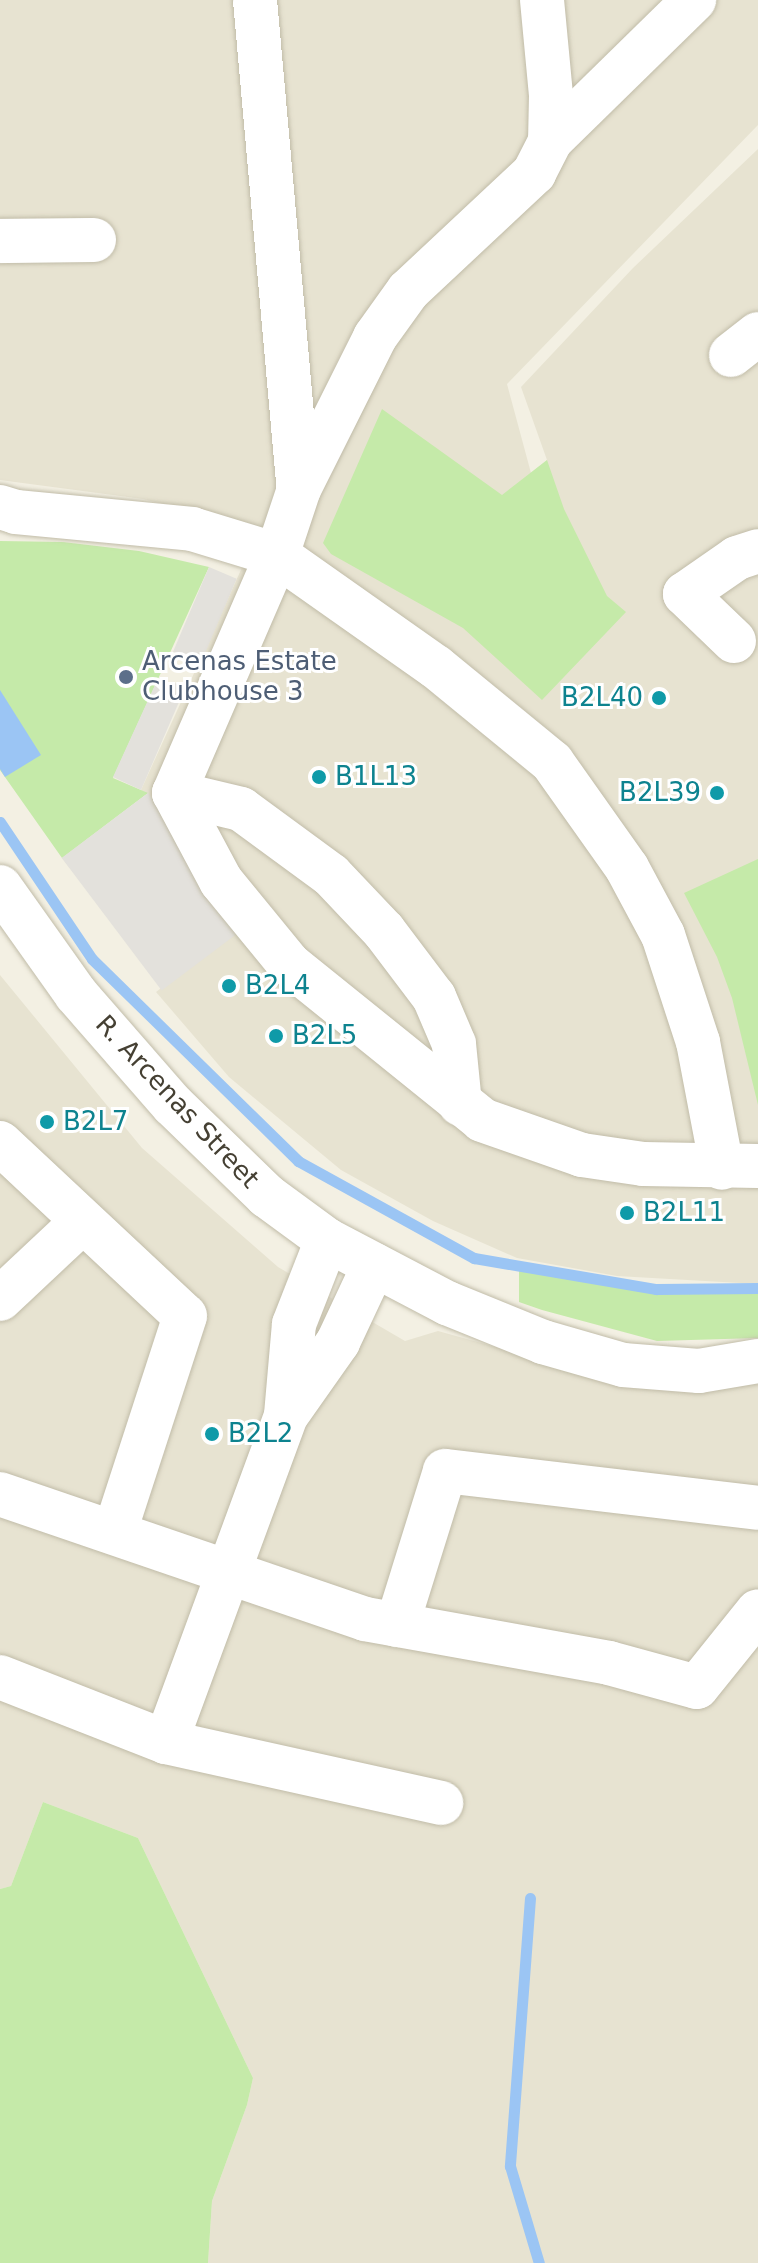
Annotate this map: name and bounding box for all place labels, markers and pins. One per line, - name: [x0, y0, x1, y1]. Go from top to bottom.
- place label: Arcenas Estate Clubhouse 3: [142, 646, 337, 708]
- marker: Arcenas Estate Clubhouse 3: [117, 668, 135, 686]
- place label: B2L40: [561, 682, 643, 714]
- marker: B2L40: [650, 689, 668, 707]
- place label: B1L13: [335, 761, 417, 793]
- marker: B1L13: [310, 768, 328, 786]
- place label: B2L39: [619, 777, 701, 809]
- marker: B2L39: [708, 784, 726, 802]
- place label: B2L4: [245, 970, 310, 1002]
- marker: B2L4: [220, 977, 238, 995]
- place label: B2L5: [292, 1020, 357, 1052]
- marker: B2L5: [267, 1027, 285, 1045]
- place label: B2L7: [63, 1106, 128, 1138]
- marker: B2L7: [38, 1113, 56, 1131]
- place label: B2L11: [643, 1197, 725, 1229]
- marker: B2L11: [618, 1204, 636, 1222]
- place label: B2L2: [228, 1418, 293, 1450]
- marker: B2L2: [203, 1425, 221, 1443]

